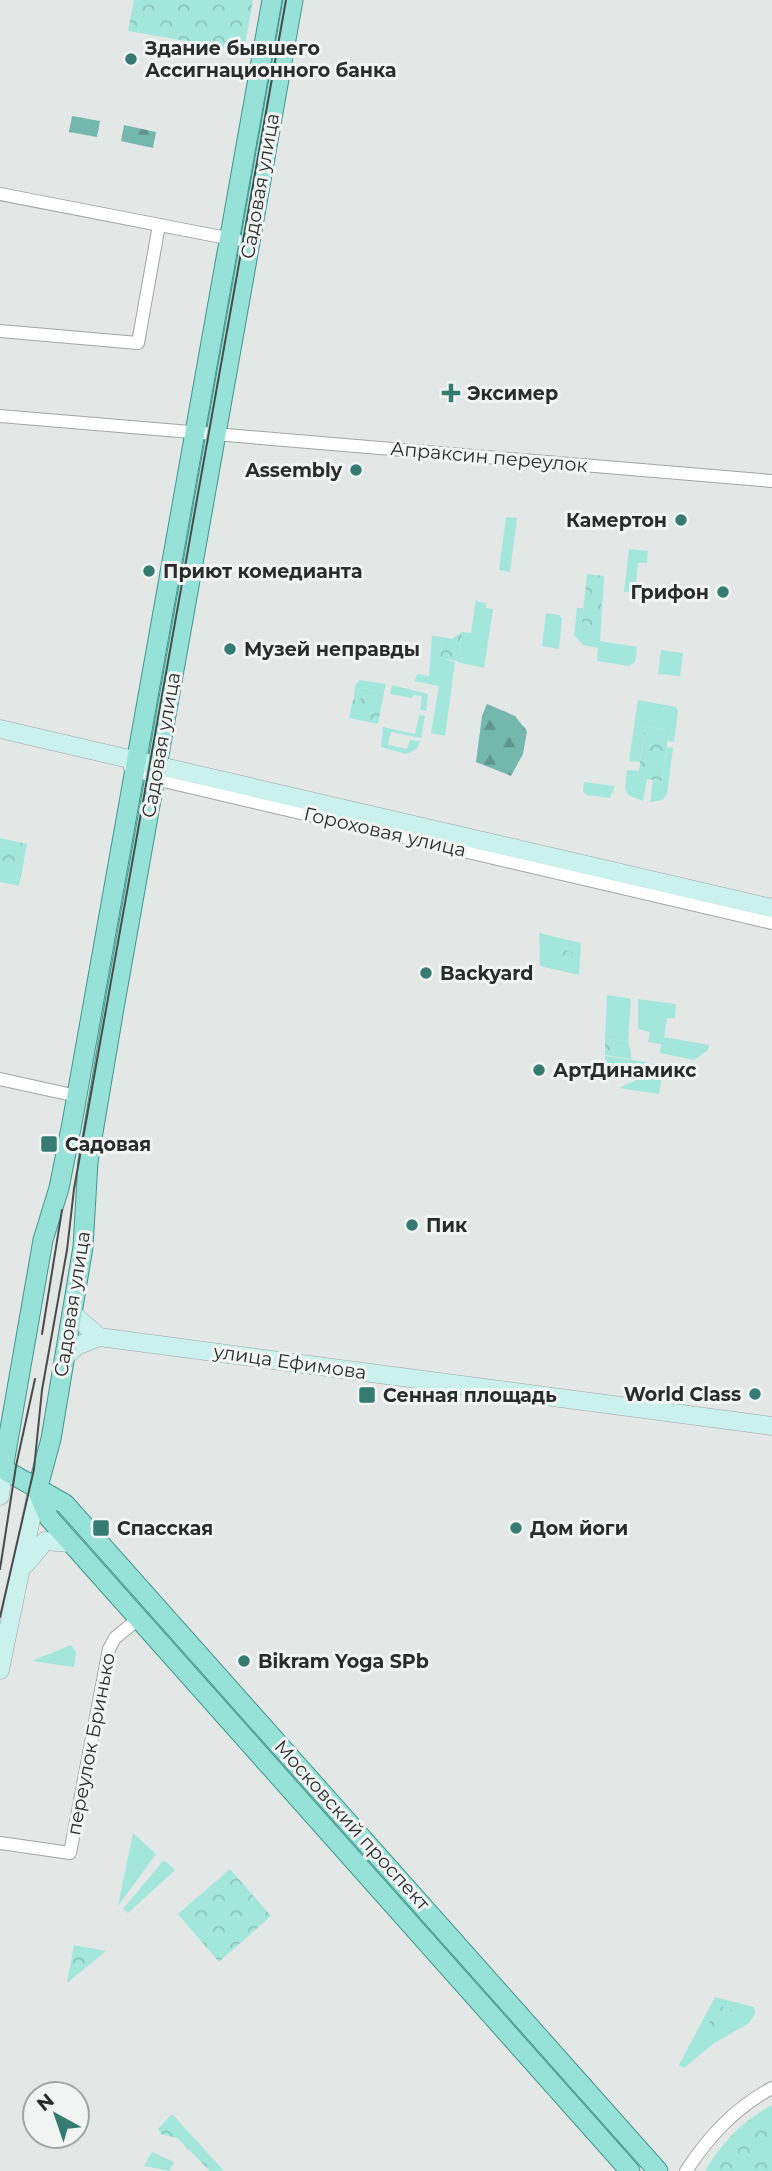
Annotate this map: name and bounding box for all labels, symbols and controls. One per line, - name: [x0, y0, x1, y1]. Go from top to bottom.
- place label: Здание бывшего Ассигнационного банка: [144, 37, 396, 82]
- marker: Здание бывшего Ассигнационного банка: [123, 51, 139, 67]
- street label: Садовая улица: [236, 111, 284, 261]
- place label: Эксимер: [467, 382, 558, 405]
- marker: Эксимер: [441, 383, 461, 403]
- street label: Апраксин переулок: [390, 437, 588, 477]
- place label: Assembly: [244, 459, 343, 482]
- marker: Assembly: [348, 462, 364, 478]
- place label: Камертон: [566, 509, 667, 532]
- marker: Камертон: [673, 512, 689, 528]
- place label: Приют комедианта: [163, 560, 363, 583]
- marker: Приют комедианта: [141, 563, 157, 579]
- place label: Грифон: [630, 581, 709, 604]
- marker: Грифон: [715, 584, 731, 600]
- place label: Музей неправды: [244, 638, 420, 661]
- marker: Музей неправды: [222, 641, 238, 657]
- street label: Садовая улица: [137, 670, 185, 820]
- street label: Гороховая улица: [302, 802, 468, 862]
- place label: Backyard: [440, 962, 533, 985]
- marker: Backyard: [418, 965, 434, 981]
- place label: АртДинамикс: [553, 1059, 696, 1082]
- marker: АртДинамикс: [531, 1062, 547, 1078]
- place label: Садовая: [65, 1133, 151, 1156]
- marker: Садовая: [39, 1134, 59, 1154]
- place label: Пик: [426, 1214, 468, 1237]
- marker: Пик: [404, 1217, 420, 1233]
- street label: Садовая улица: [49, 1229, 95, 1379]
- street label: улица Ефимова: [211, 1340, 368, 1384]
- place label: World Class: [624, 1383, 741, 1406]
- place label: Сенная площадь: [383, 1384, 557, 1407]
- marker: Сенная площадь: [357, 1385, 377, 1405]
- marker: World Class: [747, 1386, 763, 1402]
- place label: Спасская: [117, 1517, 213, 1540]
- place label: Дом йоги: [530, 1517, 628, 1540]
- marker: Спасская: [91, 1518, 111, 1538]
- marker: Дом йоги: [508, 1520, 524, 1536]
- place label: Bikram Yoga SPb: [258, 1650, 429, 1673]
- street label: переулок Бринько: [62, 1651, 120, 1837]
- marker: Bikram Yoga SPb: [236, 1653, 252, 1669]
- street label: Московский проспект: [269, 1735, 435, 1915]
- north arrow: [21, 2080, 91, 2150]
- text: N: [32, 2089, 59, 2116]

